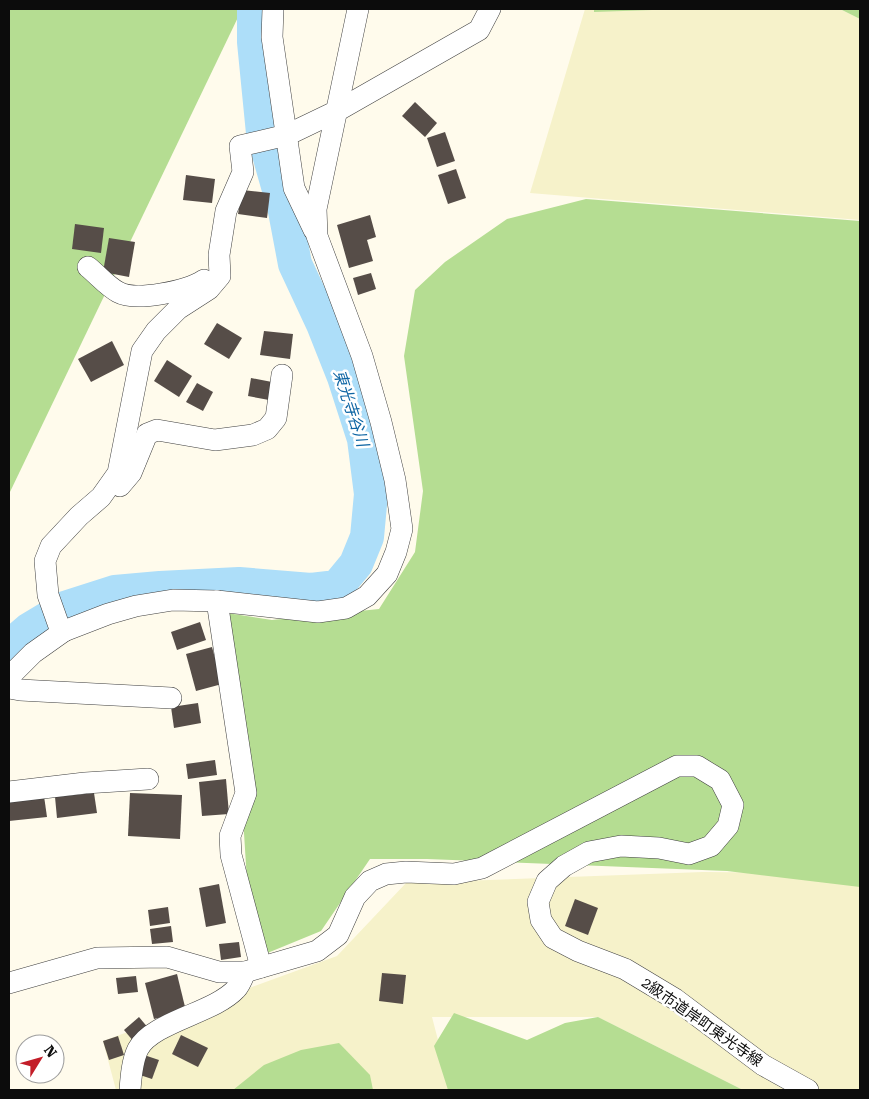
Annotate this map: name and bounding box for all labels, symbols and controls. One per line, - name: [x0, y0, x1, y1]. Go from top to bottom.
- water label: 東光寺谷川: [330, 367, 373, 451]
- street label: 2級市道岸町東光寺線: [638, 974, 766, 1070]
- north arrow: [15, 1034, 65, 1084]
- text: N: [41, 1042, 60, 1060]

